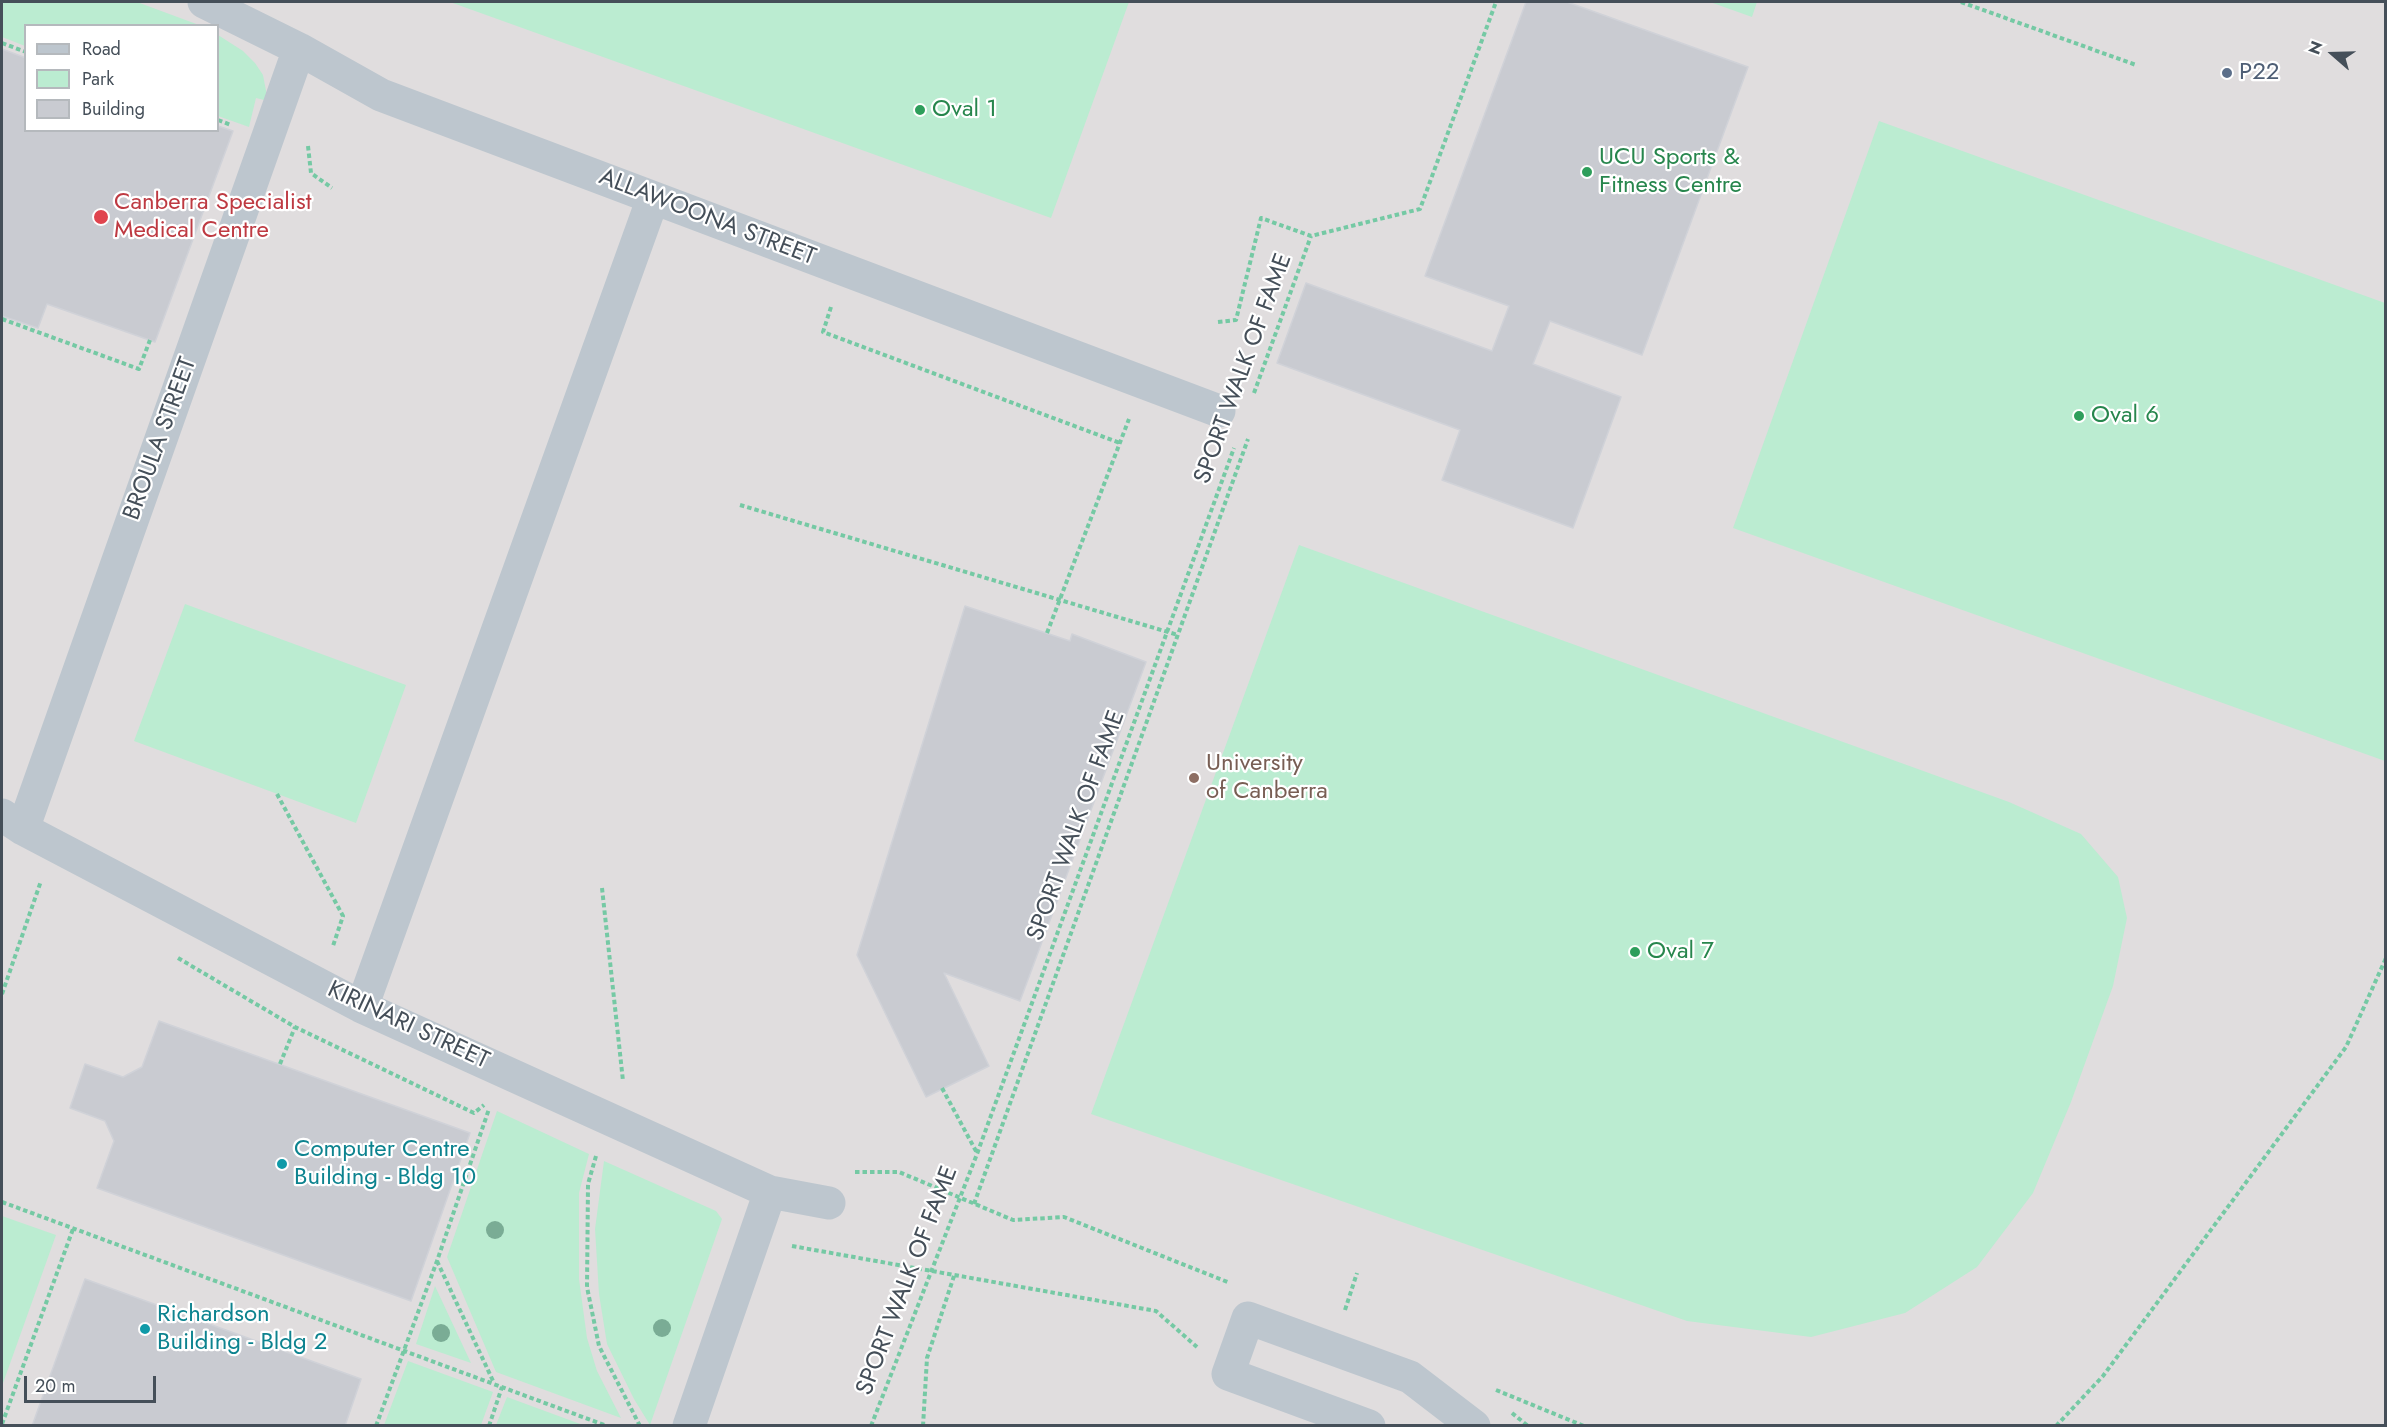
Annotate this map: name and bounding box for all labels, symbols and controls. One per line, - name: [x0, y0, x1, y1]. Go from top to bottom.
- legend: [24, 24, 219, 132]
- north arrow: [2303, 24, 2363, 84]
- text: Road: [82, 36, 121, 62]
- text: N: [2303, 38, 2329, 58]
- place label: P22: [2239, 59, 2279, 87]
- text: Park: [82, 66, 114, 92]
- marker: P22: [2220, 66, 2234, 80]
- text: Building: [82, 96, 145, 122]
- place label: Oval 1: [932, 96, 997, 124]
- marker: Oval 1: [913, 103, 927, 117]
- place label: UCU Sports & Fitness Centre: [1599, 144, 1742, 200]
- street label: ALLAWOONA STREET: [595, 163, 819, 273]
- marker: UCU Sports & Fitness Centre: [1580, 165, 1594, 179]
- place label: Canberra Specialist Medical Centre: [114, 189, 311, 245]
- marker: Canberra Specialist Medical Centre: [92, 208, 110, 226]
- street label: SPORT WALK OF FAME: [1189, 250, 1299, 488]
- street label: BROULA STREET: [118, 354, 204, 524]
- place label: Oval 6: [2091, 402, 2159, 430]
- marker: Oval 6: [2072, 409, 2086, 423]
- street label: SPORT WALK OF FAME: [1022, 707, 1132, 945]
- place label: University of Canberra: [1206, 750, 1328, 806]
- marker: University of Canberra: [1187, 771, 1201, 785]
- place label: Oval 7: [1647, 938, 1714, 966]
- marker: Oval 7: [1628, 945, 1642, 959]
- street label: KIRINARI STREET: [323, 976, 493, 1076]
- place label: Computer Centre Building - Bldg 10: [294, 1136, 476, 1192]
- marker: Computer Centre Building - Bldg 10: [275, 1157, 289, 1171]
- street label: SPORT WALK OF FAME: [851, 1163, 965, 1399]
- place label: Richardson Building - Bldg 2: [157, 1301, 328, 1357]
- marker: Richardson Building - Bldg 2: [138, 1322, 152, 1336]
- scale bar: [27, 1364, 159, 1402]
- text: 20 m: [35, 1373, 75, 1399]

